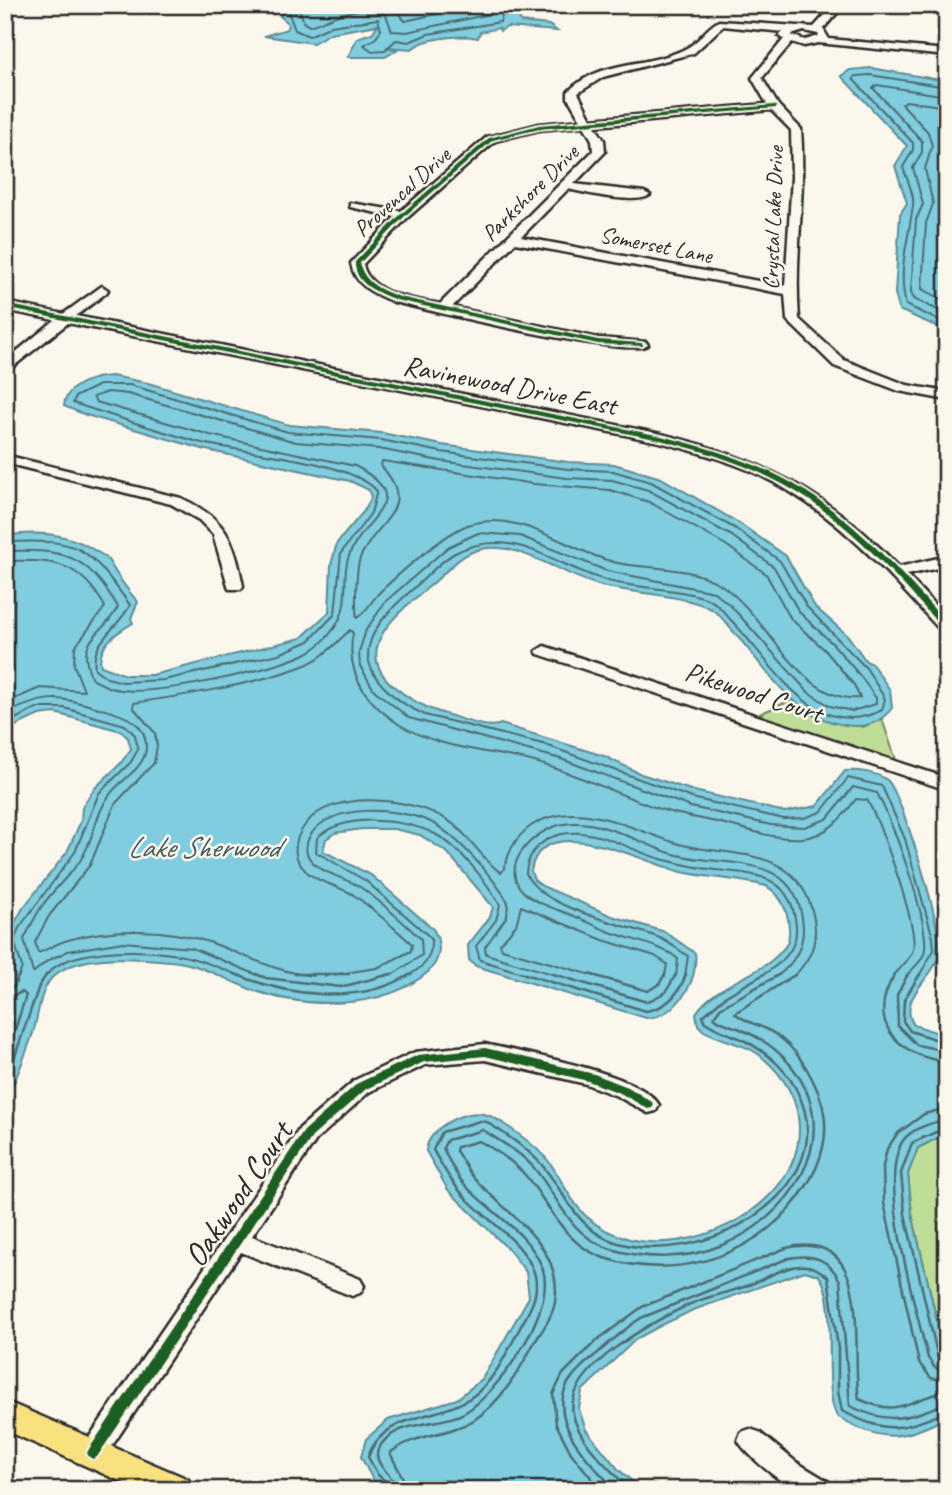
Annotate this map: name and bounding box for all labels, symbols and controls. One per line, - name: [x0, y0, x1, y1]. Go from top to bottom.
- street label: Parkshore Drive: [475, 137, 586, 248]
- street label: Provencal Drive: [347, 140, 458, 243]
- street label: Crystal Lake Drive: [756, 144, 790, 290]
- street label: Somerset Lane: [597, 220, 716, 270]
- street label: Ravinewood Drive East: [401, 347, 622, 423]
- street label: Pikewood Court: [681, 653, 830, 732]
- water label: Lake Sherwood: [127, 828, 288, 866]
- street label: Oakwood Court: [174, 1111, 304, 1275]

